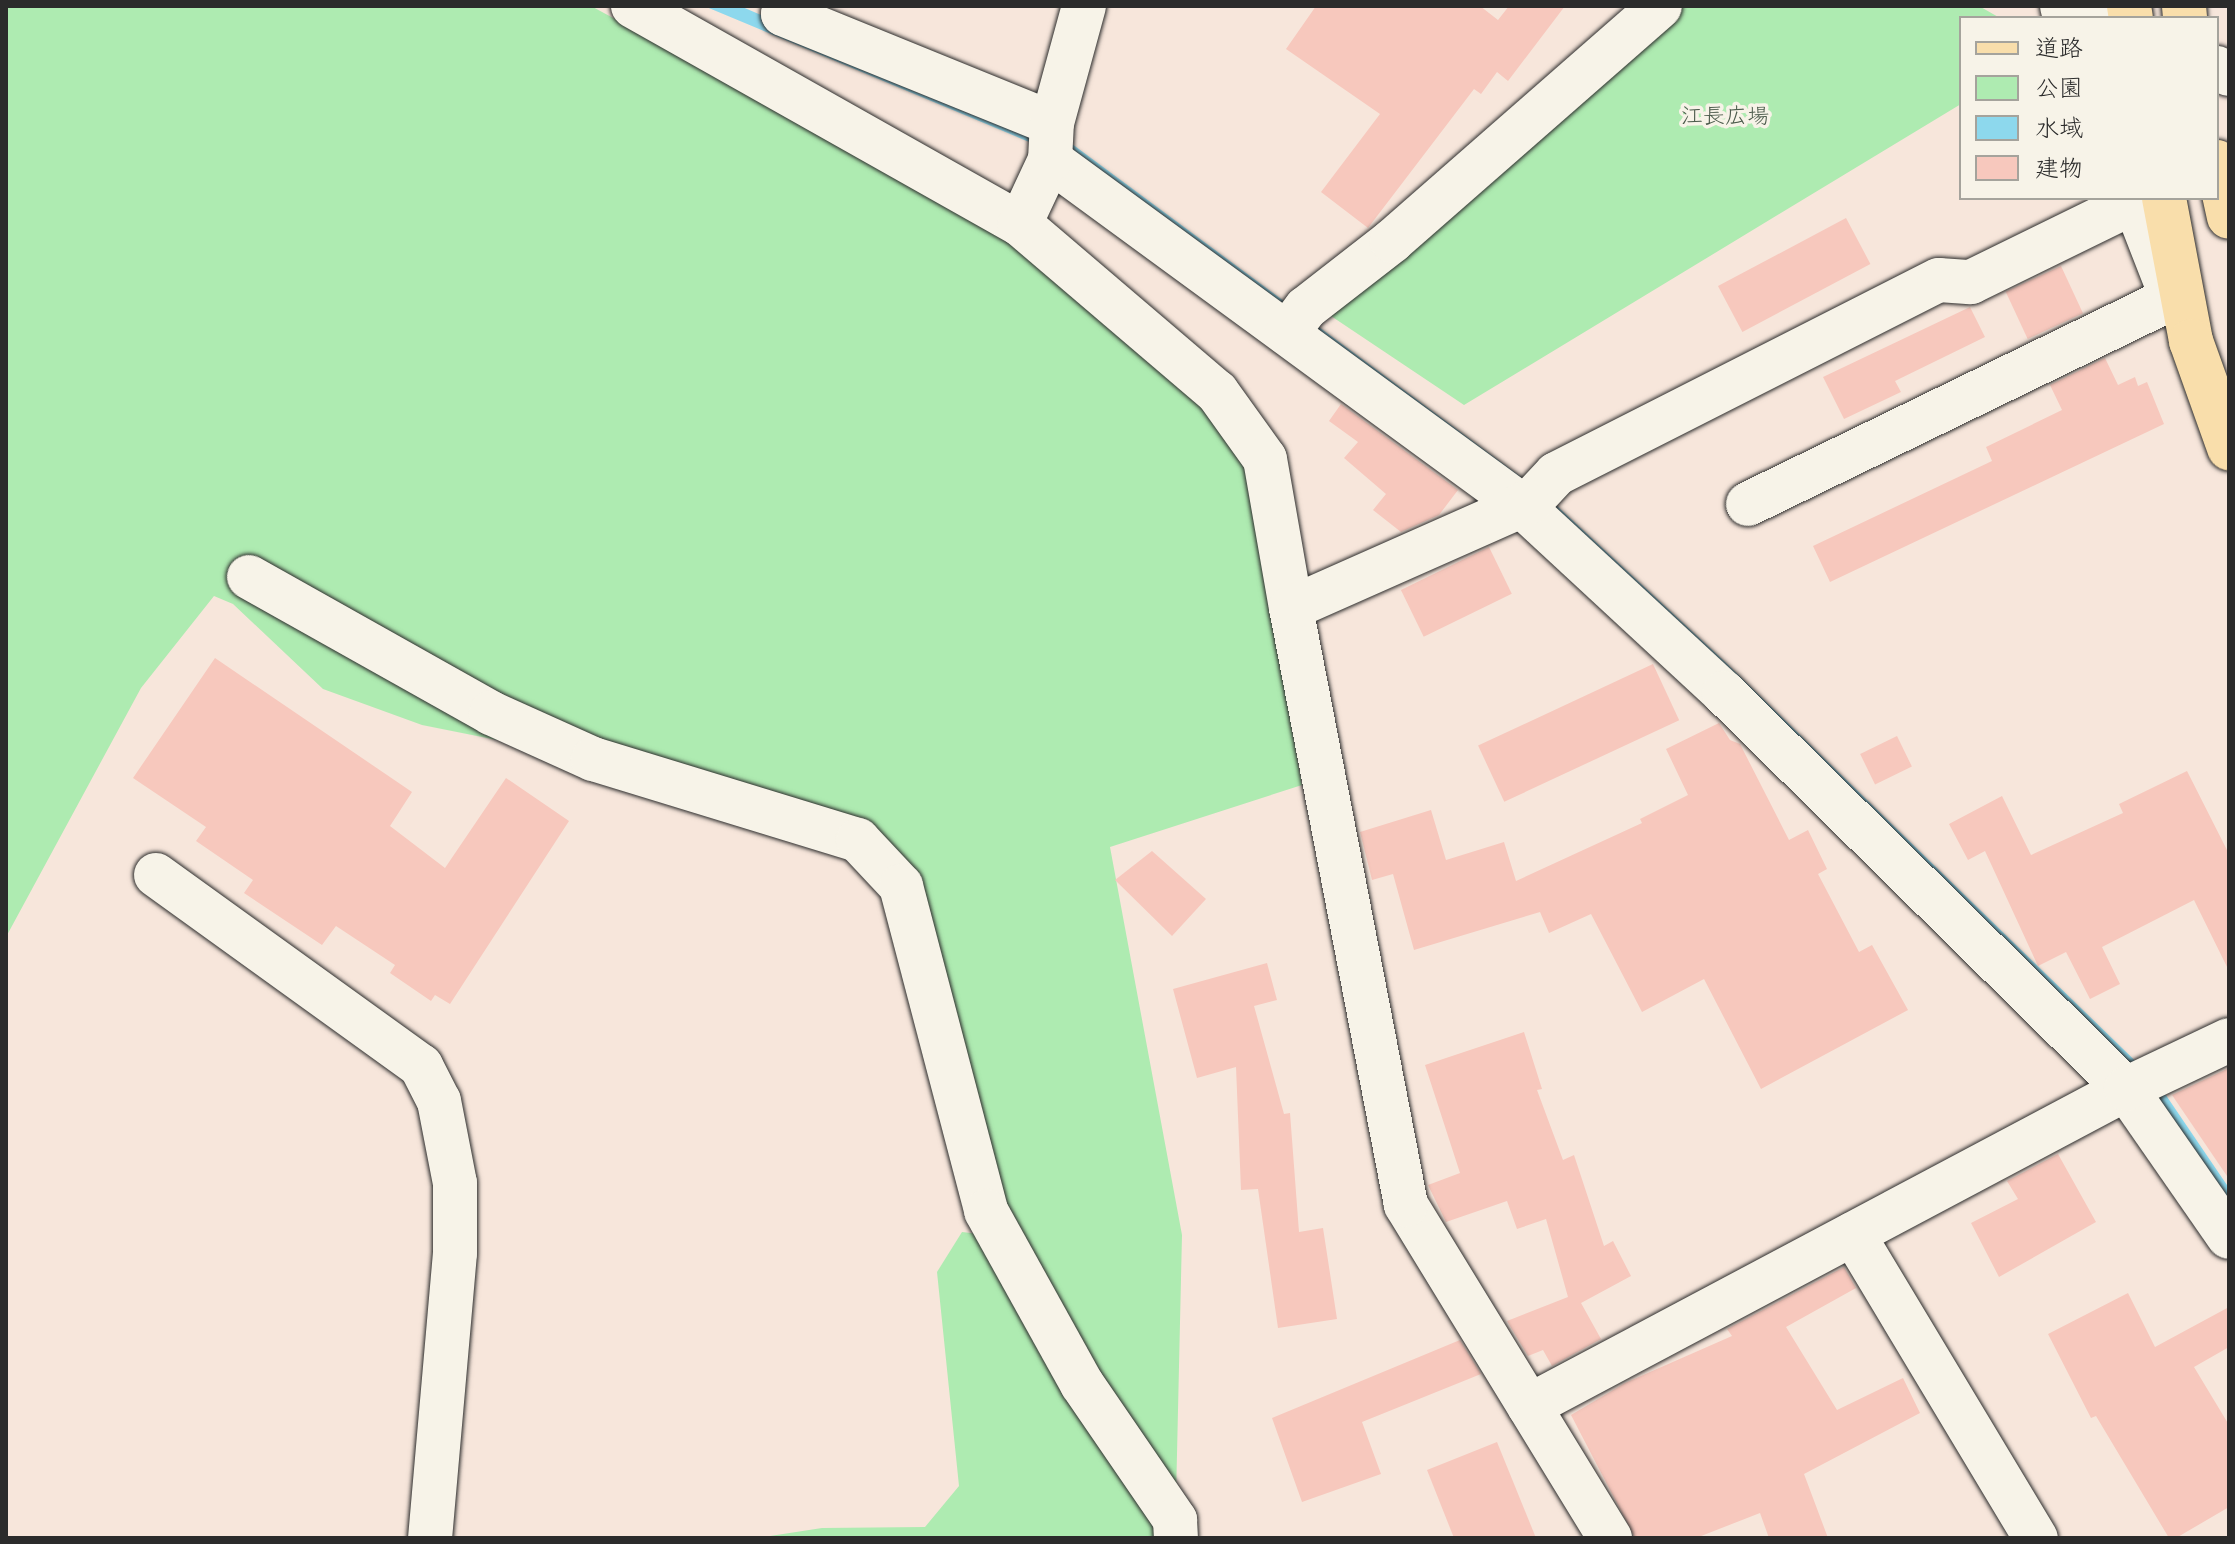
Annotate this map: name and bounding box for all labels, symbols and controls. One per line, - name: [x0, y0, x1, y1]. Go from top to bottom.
- legend: [1959, 16, 2219, 200]
- text: 道路: [2035, 30, 2083, 69]
- text: 公園: [2035, 70, 2083, 109]
- park label: 江長広場: [1681, 105, 1769, 131]
- text: 水域: [2035, 110, 2083, 149]
- text: 建物: [2035, 150, 2083, 189]

